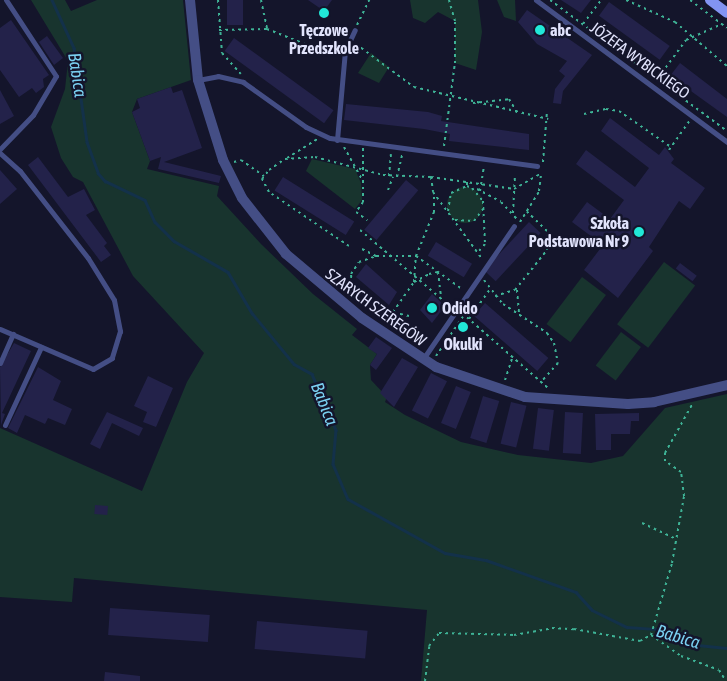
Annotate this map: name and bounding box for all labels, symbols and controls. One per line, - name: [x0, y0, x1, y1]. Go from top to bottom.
- marker: Tęczowe Przedszkole: [318, 7, 330, 19]
- street label: JÓZEFA WYBICKIEGO: [586, 17, 694, 103]
- place label: Tęczowe Przedszkole: [289, 20, 359, 58]
- place label: abc: [550, 20, 571, 40]
- marker: abc: [534, 24, 546, 36]
- water label: Babica: [63, 51, 91, 99]
- place label: Szkoła Podstawowa Nr 9: [529, 213, 629, 251]
- marker: Szkoła Podstawowa Nr 9: [633, 226, 645, 238]
- street label: SZARYCH SZEREGÓW: [322, 264, 430, 350]
- place label: Odido: [442, 298, 478, 318]
- marker: Odido: [426, 302, 438, 314]
- marker: Okulki: [457, 321, 469, 333]
- place label: Okulki: [444, 334, 482, 354]
- water label: Babica: [306, 379, 342, 429]
- water label: Babica: [654, 620, 702, 654]

